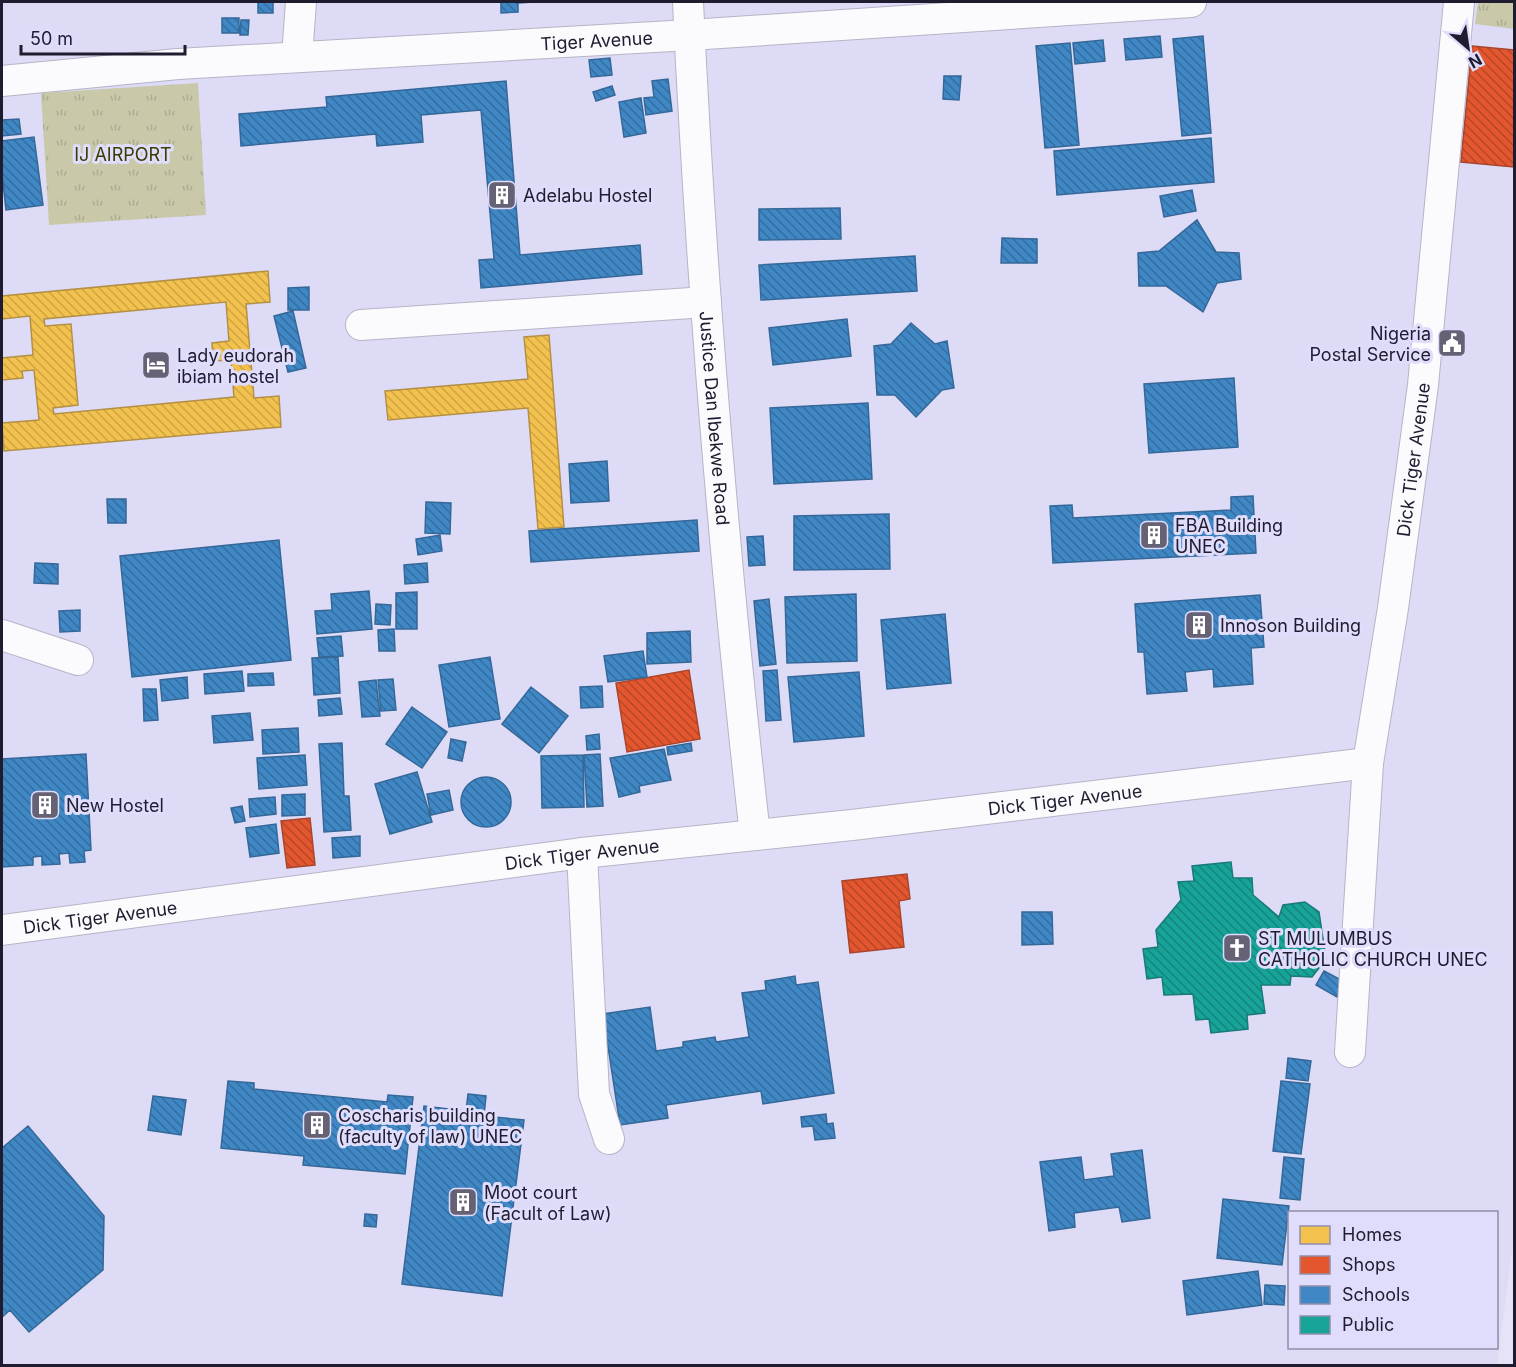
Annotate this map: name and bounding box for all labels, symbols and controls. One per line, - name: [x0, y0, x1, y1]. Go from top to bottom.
- scale bar: [21, 18, 184, 56]
- north arrow: [1438, 18, 1498, 78]
- street label: Tiger Avenue: [540, 27, 653, 54]
- text: 50 m: [30, 28, 73, 49]
- text: N: [1465, 49, 1485, 73]
- park label: IJ AIRPORT: [74, 144, 172, 165]
- building icon: Adelabu Hostel: [486, 179, 518, 211]
- place label: Adelabu Hostel: [523, 185, 652, 206]
- street label: Justice Dan Ibekwe Road: [696, 310, 734, 526]
- place label: Nigeria Postal Service: [1309, 323, 1431, 365]
- public building icon: Nigeria Postal Service: [1436, 327, 1468, 359]
- place label: Lady eudorah ibiam hostel: [177, 345, 294, 387]
- hotel icon: Lady eudorah ibiam hostel: [140, 349, 172, 381]
- street label: Dick Tiger Avenue: [1392, 381, 1434, 538]
- place label: FBA Building UNEC: [1175, 515, 1283, 557]
- building icon: FBA Building UNEC: [1138, 519, 1170, 551]
- building icon: Innoson Building: [1183, 609, 1215, 641]
- place label: Innoson Building: [1220, 615, 1361, 636]
- street label: Dick Tiger Avenue: [987, 780, 1143, 819]
- building icon: New Hostel: [29, 789, 61, 821]
- place label: New Hostel: [66, 795, 164, 816]
- street label: Dick Tiger Avenue: [504, 835, 660, 874]
- street label: Dick Tiger Avenue: [22, 896, 178, 938]
- place label: ST MULUMBUS CATHOLIC CHURCH UNEC: [1258, 928, 1488, 970]
- church icon: ST MULUMBUS CATHOLIC CHURCH UNEC: [1221, 932, 1253, 964]
- place label: Coscharis building (faculty of law) UNEC: [338, 1105, 522, 1147]
- building icon: Coscharis building (faculty of law) UNEC: [301, 1109, 333, 1141]
- place label: Moot court (Facult of Law): [484, 1182, 611, 1224]
- building icon: Moot court (Facult of Law): [447, 1186, 479, 1218]
- legend: [1288, 1211, 1498, 1349]
- text: Homes: [1342, 1224, 1402, 1245]
- text: Shops: [1342, 1254, 1396, 1275]
- text: Schools: [1342, 1284, 1410, 1305]
- text: Public: [1342, 1314, 1394, 1335]

